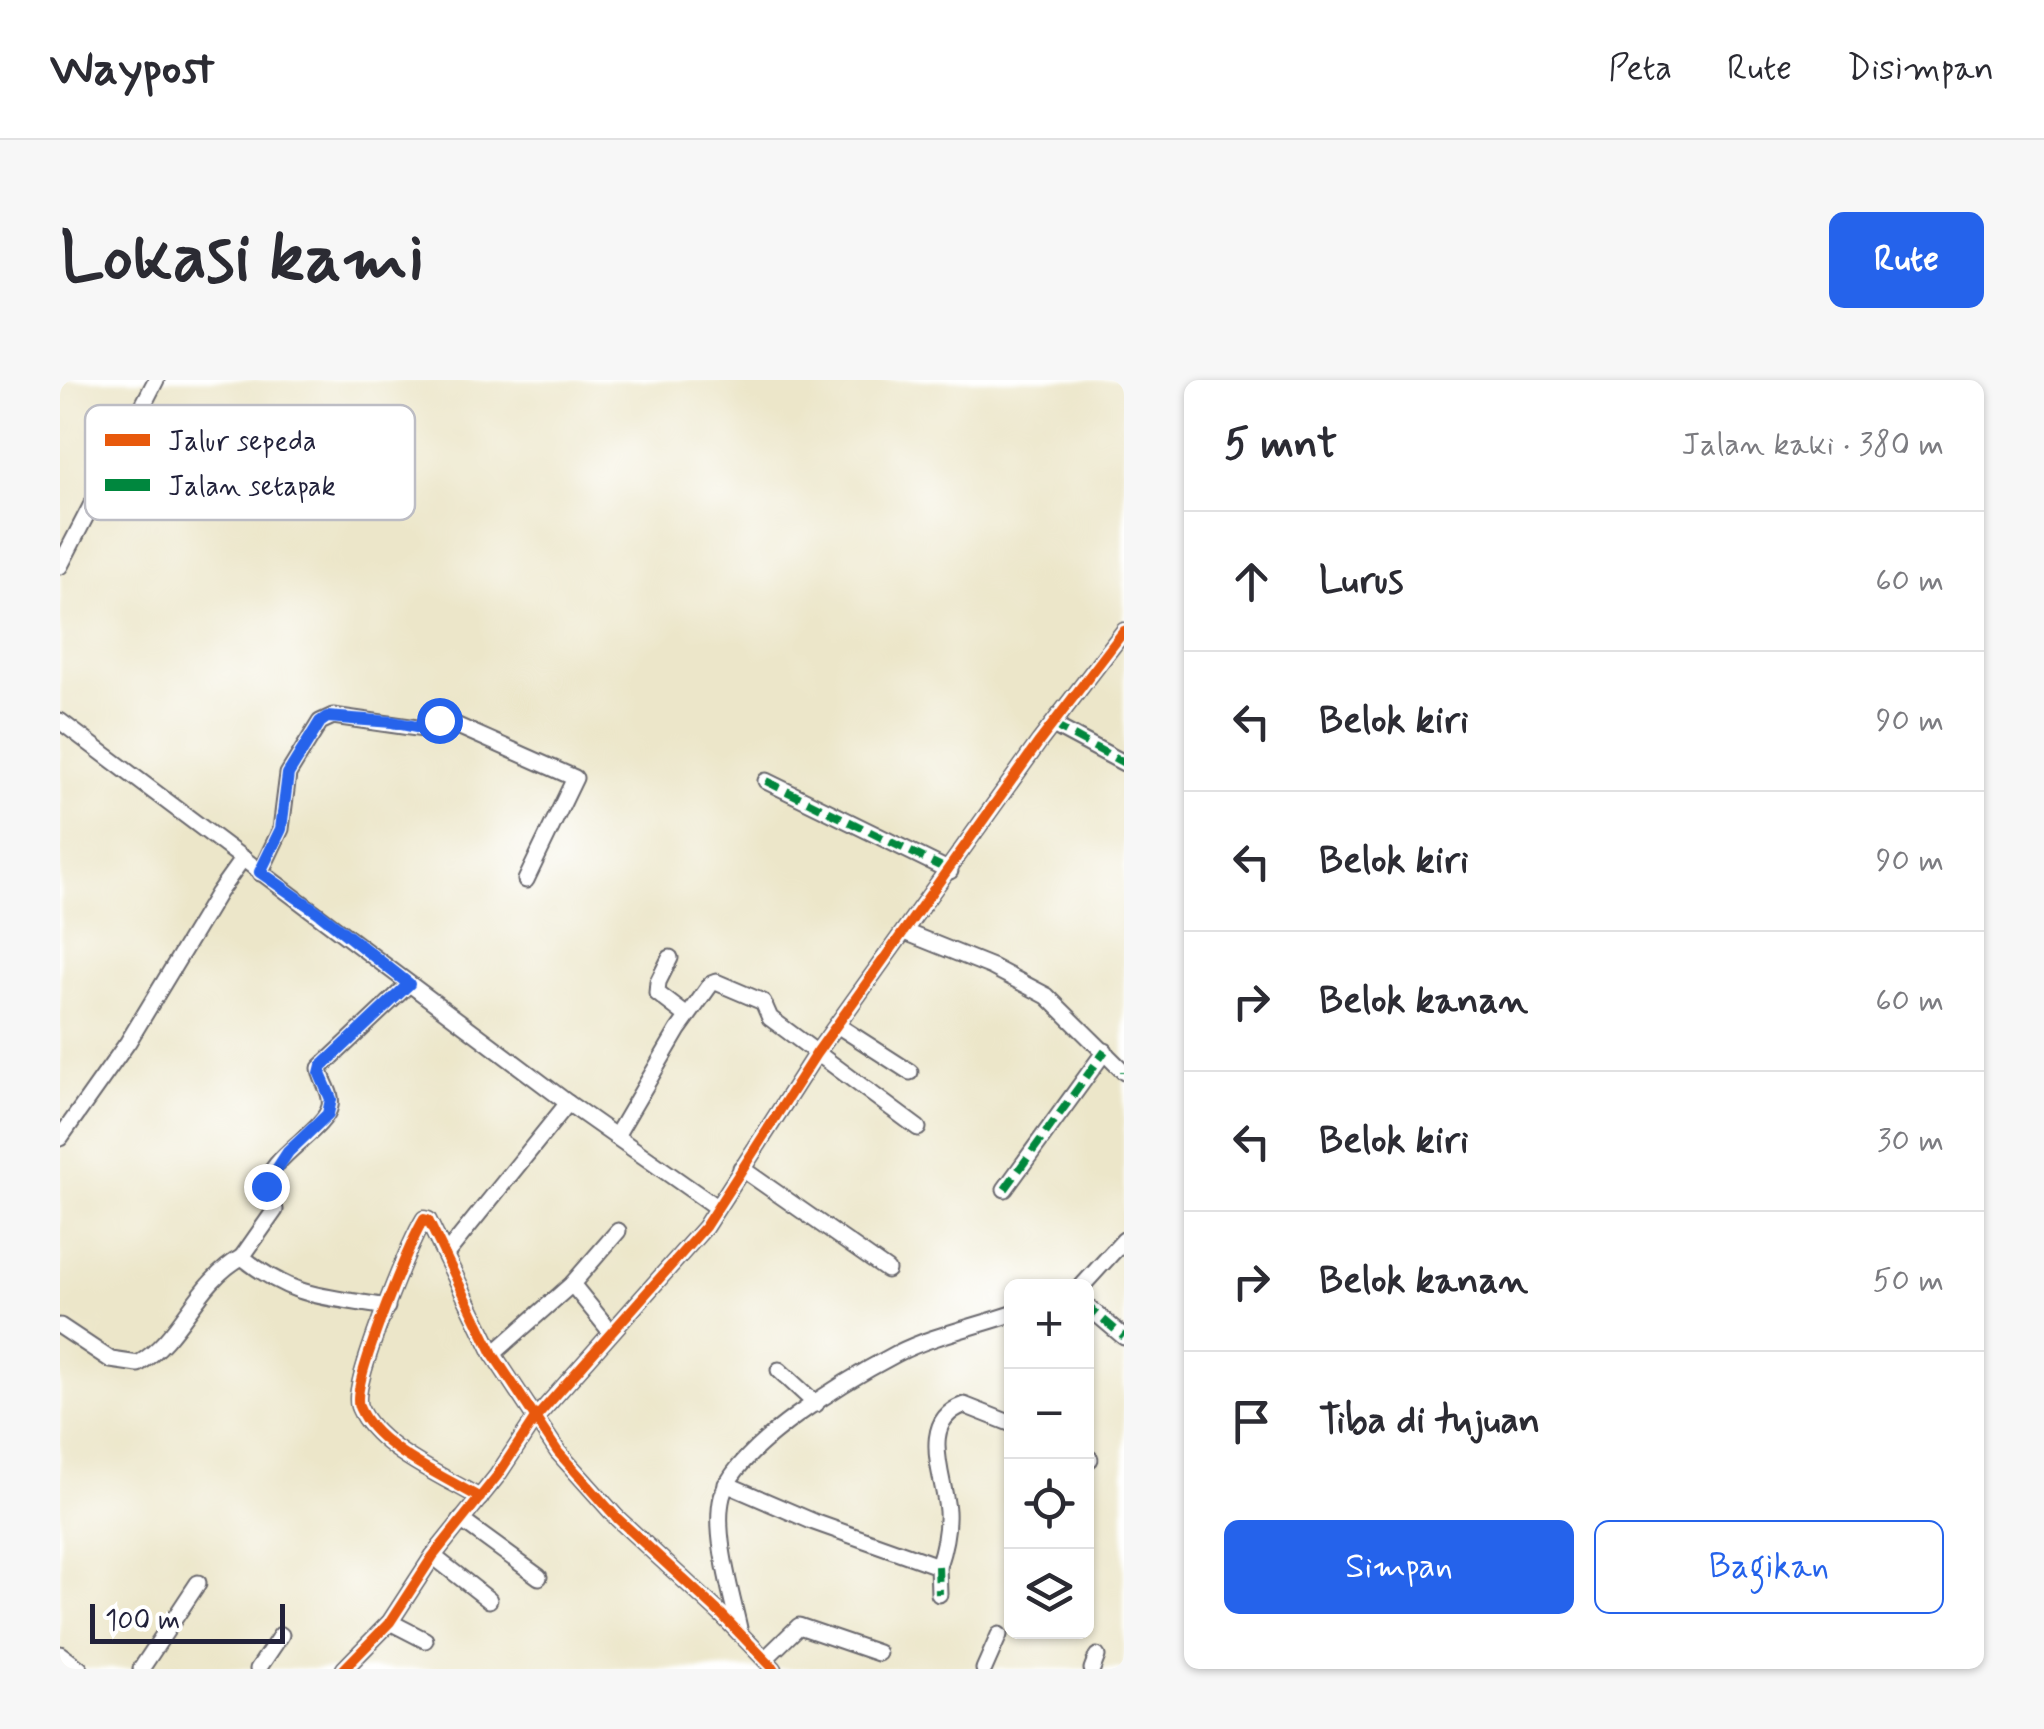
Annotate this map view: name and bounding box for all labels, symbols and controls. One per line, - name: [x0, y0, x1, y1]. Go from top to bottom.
- text: Waypost: [50, 38, 214, 101]
- text: Peta: [1608, 46, 1672, 92]
- text: Rute: [1727, 46, 1792, 92]
- text: Disimpan: [1847, 46, 1994, 92]
- button: Rute: [1829, 212, 1984, 308]
- text: Lokasi kami: [60, 214, 424, 306]
- legend: [85, 405, 415, 520]
- text: 5 mnt: [1224, 418, 1337, 473]
- text: Jalur sepeda: [168, 424, 317, 461]
- text: Jalan kaki · 380 m: [1681, 424, 1944, 466]
- text: Jalan setapak: [168, 469, 336, 506]
- icon: ahead: [1224, 554, 1279, 609]
- text: Lurus: [1319, 557, 1403, 606]
- text: 60 m: [1875, 560, 1944, 602]
- icon: left: [1224, 694, 1279, 749]
- text: Belok kiri: [1319, 697, 1469, 746]
- route start: [417, 698, 463, 744]
- text: 90 m: [1876, 700, 1944, 742]
- icon: left: [1224, 834, 1279, 889]
- text: Belok kiri: [1319, 837, 1469, 886]
- text: 90 m: [1876, 840, 1944, 882]
- icon: right: [1224, 974, 1279, 1029]
- text: Belok kanan: [1319, 977, 1528, 1026]
- text: 60 m: [1875, 980, 1944, 1022]
- icon: left: [1224, 1114, 1279, 1169]
- text: Belok kiri: [1319, 1117, 1469, 1166]
- text: 30 m: [1877, 1120, 1944, 1162]
- route end: [244, 1164, 290, 1210]
- icon: right: [1224, 1254, 1279, 1309]
- text: Belok kanan: [1319, 1257, 1528, 1306]
- text: 50 m: [1872, 1260, 1944, 1302]
- map controls: [1004, 1279, 1094, 1639]
- button: +: [1004, 1279, 1094, 1369]
- button: −: [1004, 1369, 1094, 1459]
- icon: arrive: [1224, 1394, 1279, 1449]
- text: Tiba di tujuan: [1319, 1397, 1540, 1446]
- button: locate: [1004, 1459, 1094, 1549]
- button: Simpan: [1224, 1520, 1574, 1614]
- button: Bagikan: [1594, 1520, 1944, 1614]
- button: layers: [1004, 1549, 1094, 1639]
- scale bar: [90, 1599, 285, 1644]
- text: 100 m: [105, 1603, 180, 1640]

